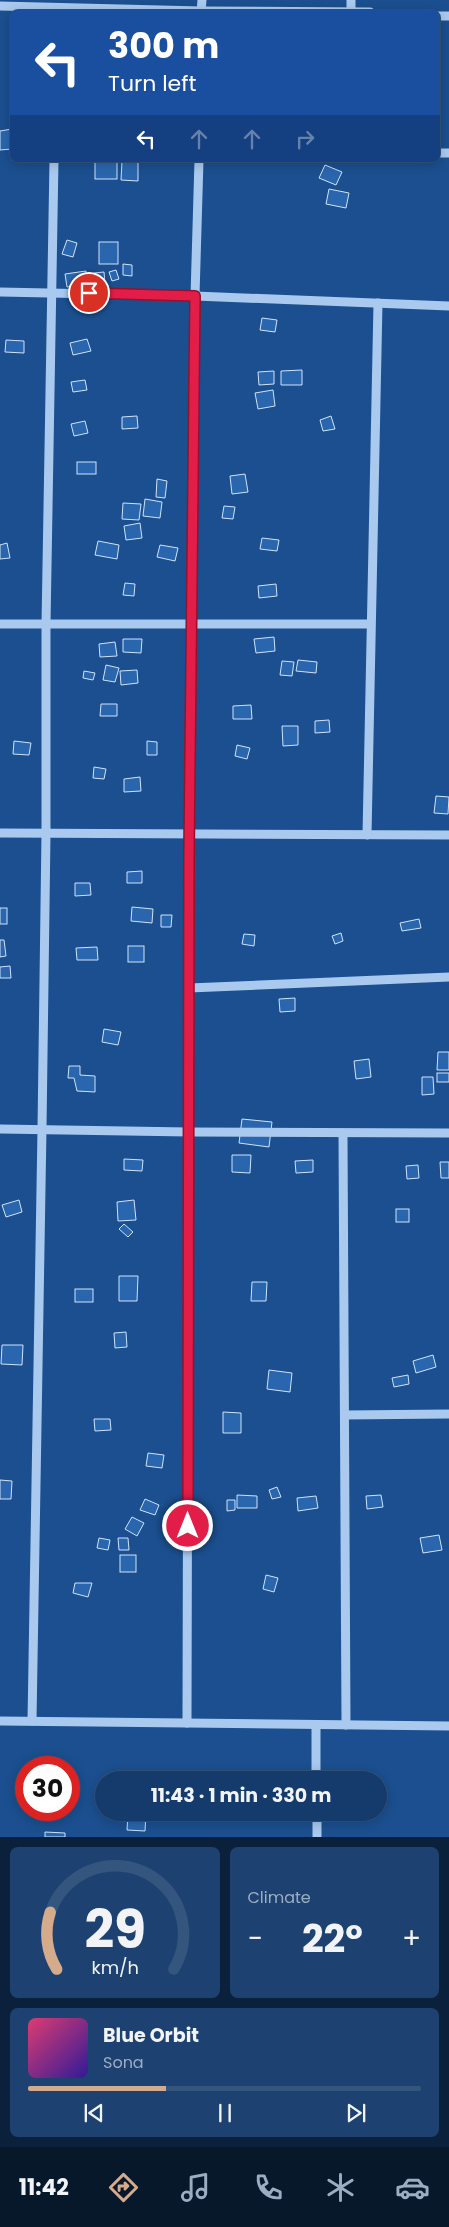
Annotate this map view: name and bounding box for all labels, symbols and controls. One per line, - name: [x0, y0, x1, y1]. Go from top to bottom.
- text: 300 m: [108, 21, 219, 70]
- icon: left: [25, 30, 90, 95]
- text: Turn left: [108, 68, 196, 99]
- icon: left: [132, 125, 160, 153]
- icon: ahead: [185, 125, 213, 153]
- icon: ahead: [238, 125, 266, 153]
- icon: right: [291, 125, 319, 153]
- pin: [68, 272, 110, 314]
- icon: arrive: [75, 279, 103, 307]
- position arrow: [161, 1499, 213, 1551]
- speed limit sign: 30: [15, 1756, 80, 1821]
- text: 11:43 · 1 min · 330 m: [151, 1782, 331, 1809]
- text: Climate: [248, 1886, 311, 1909]
- text: 29: [84, 1893, 146, 1966]
- text: 22°: [302, 1912, 363, 1965]
- text: −: [248, 1919, 263, 1958]
- text: +: [402, 1919, 421, 1958]
- text: km/h: [91, 1955, 139, 1980]
- text: Blue Orbit: [103, 2022, 199, 2049]
- text: Sona: [103, 2051, 144, 2074]
- icon: previous: [80, 2099, 108, 2127]
- icon: pause: [211, 2099, 239, 2127]
- icon: next: [342, 2099, 370, 2127]
- icon: directions: [106, 2170, 141, 2205]
- icon: music: [178, 2170, 213, 2205]
- icon: phone: [251, 2170, 286, 2205]
- icon: climate: [323, 2170, 358, 2205]
- icon: car: [395, 2170, 430, 2205]
- text: 11:42: [19, 2172, 69, 2203]

